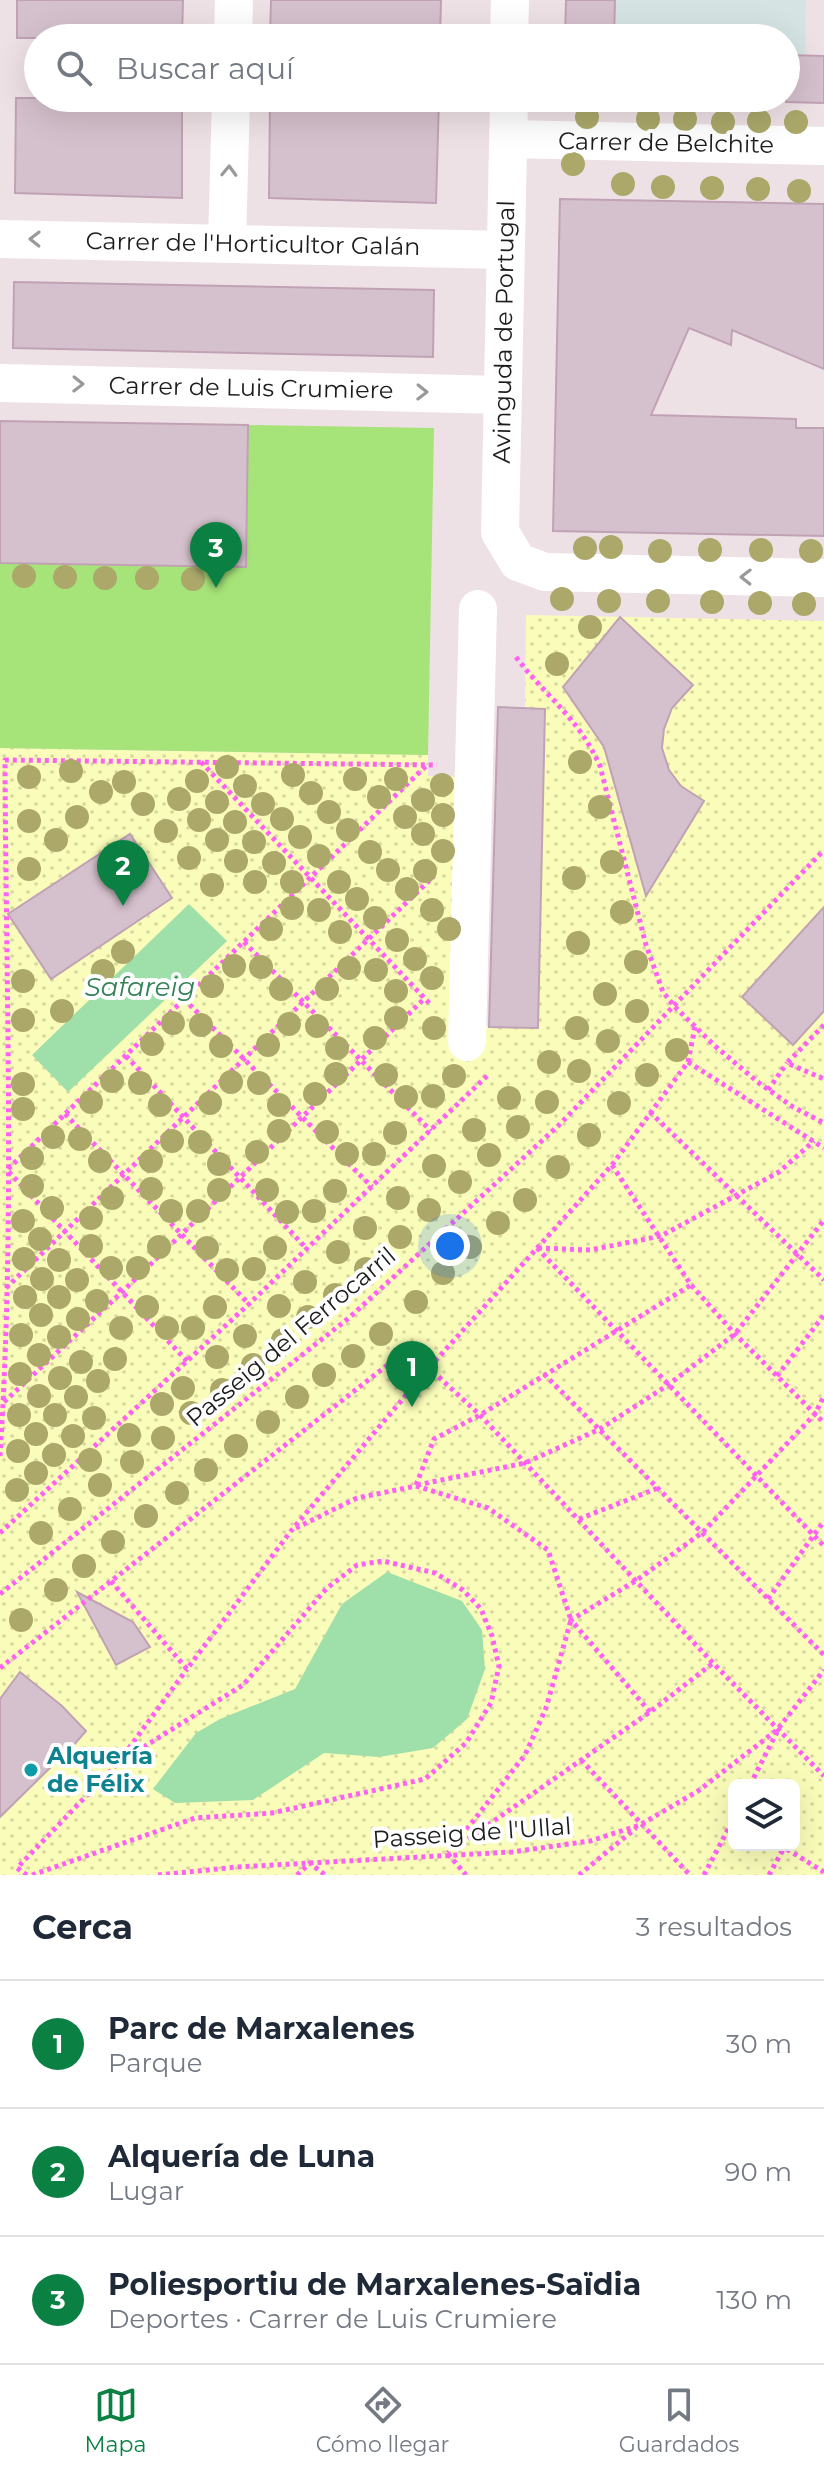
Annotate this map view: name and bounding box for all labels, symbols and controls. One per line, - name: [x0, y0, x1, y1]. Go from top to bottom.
- search box: [24, 24, 800, 112]
- icon: search: [52, 46, 96, 90]
- text: Buscar aquí: [116, 50, 294, 87]
- street label: Carrer de Belchite: [558, 126, 774, 159]
- one-way arrow: [221, 164, 238, 177]
- street label: Avinguda de Portugal: [487, 200, 520, 464]
- street label: Carrer de l'Horticultor Galán: [85, 226, 421, 261]
- one-way arrow: [28, 231, 41, 248]
- street label: Carrer de Luis Crumiere: [108, 371, 394, 404]
- one-way arrow: [72, 376, 85, 393]
- one-way arrow: [416, 384, 429, 401]
- pin: 3: [190, 522, 242, 588]
- one-way arrow: [739, 568, 752, 585]
- pin: 2: [97, 840, 149, 906]
- water label: Safareig: [85, 971, 195, 1003]
- your location: [430, 1226, 470, 1266]
- street label: Passeig del Ferrocarril: [180, 1241, 401, 1433]
- pin: 1: [386, 1341, 438, 1407]
- place label: Alquería de Félix: [46, 1741, 153, 1798]
- marker: Alquería de Félix: [22, 1761, 40, 1779]
- map controls: [728, 1779, 800, 1851]
- button: layers: [728, 1779, 800, 1851]
- street label: Passeig de l'Ullal: [372, 1811, 572, 1854]
- text: Cerca: [32, 1906, 133, 1948]
- text: 3 resultados: [636, 1911, 792, 1943]
- text: Parc de Marxalenes: [108, 2010, 415, 2047]
- text: 1: [53, 2028, 63, 2060]
- text: 30 m: [726, 2028, 792, 2060]
- text: Parque: [108, 2047, 203, 2079]
- text: Alquería de Luna: [108, 2138, 375, 2175]
- text: 2: [50, 2156, 66, 2188]
- text: 90 m: [725, 2156, 792, 2188]
- text: Lugar: [108, 2175, 184, 2207]
- text: Poliesportiu de Marxalenes-Saïdia: [108, 2266, 641, 2303]
- text: 3: [50, 2284, 66, 2316]
- text: 130 m: [716, 2284, 792, 2316]
- text: Deportes · Carrer de Luis Crumiere: [108, 2303, 557, 2335]
- tab: Mapa: [85, 2383, 146, 2458]
- tab: Cómo llegar: [316, 2383, 449, 2458]
- tab: Guardados: [619, 2383, 739, 2458]

